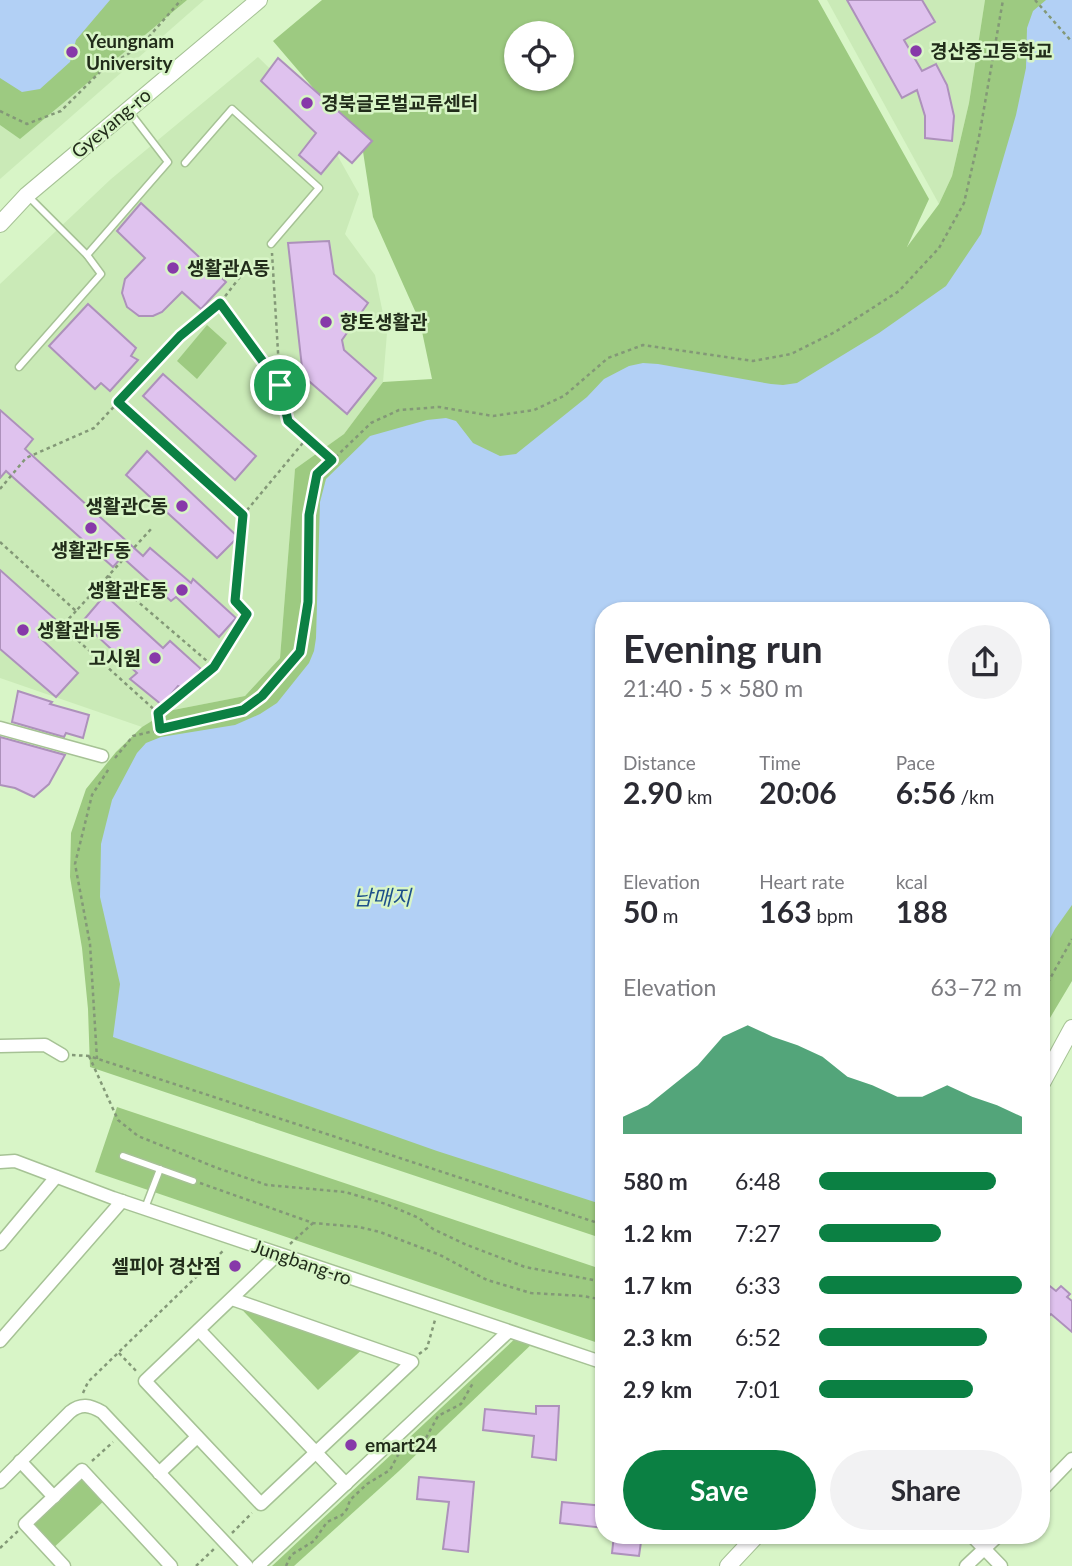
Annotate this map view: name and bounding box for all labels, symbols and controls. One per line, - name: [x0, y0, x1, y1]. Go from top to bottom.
- map controls: [504, 21, 574, 91]
- button: locate: [504, 21, 574, 91]
- place label: Yeungnam University: [85, 29, 174, 74]
- place label: 경산중고등학교: [930, 39, 1052, 62]
- marker: 경산중고등학교: [908, 43, 924, 59]
- marker: Yeungnam University: [64, 44, 80, 60]
- street label: Gyeyang-ro: [66, 83, 155, 163]
- place label: 경북글로벌교류센터: [321, 91, 478, 114]
- marker: 경북글로벌교류센터: [299, 95, 315, 111]
- place label: 생활관A동: [187, 256, 270, 279]
- marker: 생활관A동: [165, 260, 181, 276]
- place label: 향토생활관: [340, 310, 428, 333]
- marker: 향토생활관: [318, 314, 334, 330]
- pin: [250, 355, 310, 415]
- icon: arrive: [261, 366, 299, 404]
- place label: 생활관C동: [86, 494, 168, 517]
- marker: 생활관C동: [174, 498, 190, 514]
- marker: 생활관F동: [83, 520, 99, 536]
- place label: 생활관F동: [51, 538, 131, 561]
- place label: 생활관E동: [87, 578, 168, 601]
- marker: 생활관E동: [174, 582, 190, 598]
- place label: 생활관H동: [37, 618, 122, 641]
- marker: 생활관H동: [15, 622, 31, 638]
- text: Evening run: [623, 625, 823, 671]
- button: share: [948, 625, 1022, 699]
- place label: 고시원: [89, 646, 141, 669]
- marker: 고시원: [147, 650, 163, 666]
- text: 21:40 · 5 × 580 m: [623, 674, 803, 702]
- text: Distance: [623, 751, 696, 774]
- text: Time: [759, 751, 801, 774]
- text: Pace: [896, 751, 935, 774]
- text: 2.90: [623, 774, 682, 810]
- text: 20:06: [759, 774, 837, 810]
- text: 6:56: [896, 774, 956, 810]
- text: km: [682, 785, 712, 808]
- text: /km: [956, 785, 994, 808]
- text: Elevation: [623, 870, 700, 893]
- text: Heart rate: [759, 870, 845, 893]
- text: kcal: [896, 870, 928, 893]
- water label: 남매지: [353, 884, 413, 909]
- text: 50: [623, 893, 658, 929]
- text: 163: [759, 893, 812, 929]
- text: 188: [896, 893, 948, 929]
- text: m: [658, 904, 678, 927]
- text: bpm: [812, 904, 853, 927]
- text: Elevation: [623, 973, 716, 1001]
- text: 63–72 m: [930, 973, 1022, 1001]
- text: 580 m: [623, 1167, 688, 1195]
- text: 6:48: [735, 1167, 781, 1195]
- text: 1.2 km: [623, 1219, 692, 1247]
- text: 7:27: [735, 1219, 781, 1247]
- street label: Jungbang-ro: [249, 1234, 355, 1289]
- place label: 셀피아 경산점: [112, 1254, 221, 1277]
- marker: 셀피아 경산점: [227, 1258, 243, 1274]
- text: 1.7 km: [623, 1271, 692, 1299]
- text: 6:33: [735, 1271, 781, 1299]
- text: 2.3 km: [623, 1323, 692, 1351]
- text: 6:52: [735, 1323, 781, 1351]
- text: 2.9 km: [623, 1375, 692, 1403]
- text: 7:01: [735, 1375, 781, 1403]
- place label: emart24: [365, 1433, 437, 1456]
- marker: emart24: [343, 1437, 359, 1453]
- button: Save: [623, 1450, 816, 1530]
- button: Share: [830, 1450, 1022, 1530]

